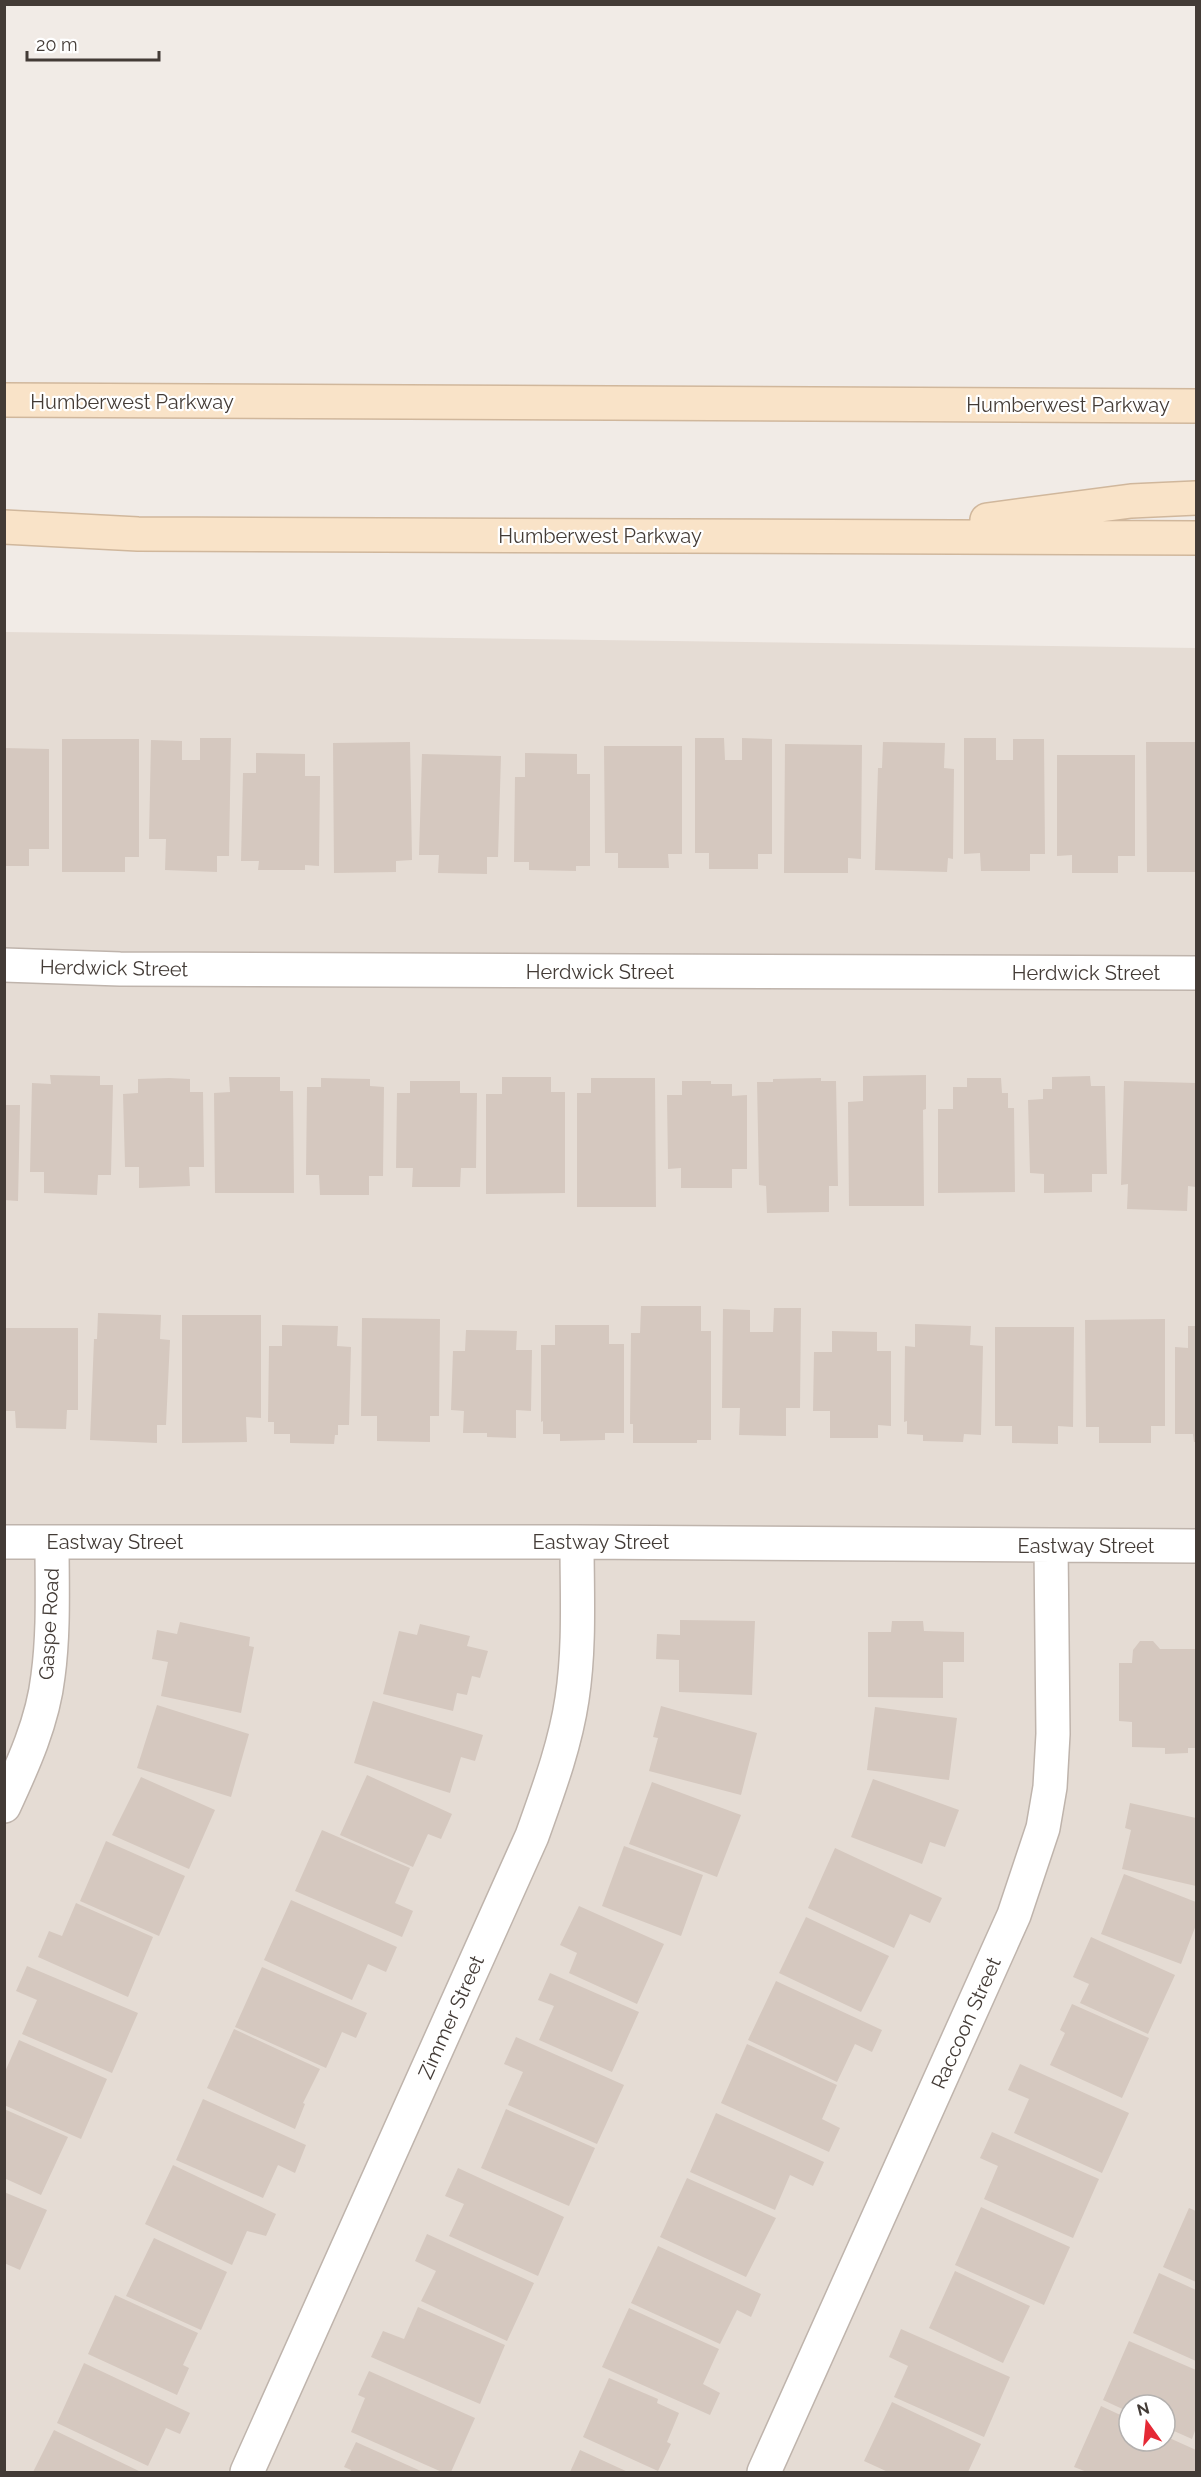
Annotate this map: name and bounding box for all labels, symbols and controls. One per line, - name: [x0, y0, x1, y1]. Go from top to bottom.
- scale bar: [27, 24, 159, 62]
- text: 20 m: [36, 34, 78, 55]
- street label: Humberwest Parkway: [30, 390, 234, 414]
- street label: Humberwest Parkway: [966, 393, 1170, 417]
- street label: Humberwest Parkway: [498, 524, 702, 548]
- street label: Herdwick Street: [40, 955, 189, 981]
- street label: Herdwick Street: [526, 960, 674, 984]
- street label: Herdwick Street: [1012, 961, 1160, 985]
- street label: Eastway Street: [47, 1530, 184, 1554]
- street label: Eastway Street: [533, 1530, 670, 1554]
- street label: Eastway Street: [1018, 1534, 1155, 1558]
- street label: Gaspe Road: [34, 1567, 64, 1681]
- street label: Zimmer Street: [413, 1951, 489, 2082]
- street label: Raccoon Street: [926, 1953, 1006, 2093]
- north arrow: [1117, 2393, 1177, 2453]
- text: N: [1135, 2398, 1152, 2420]

